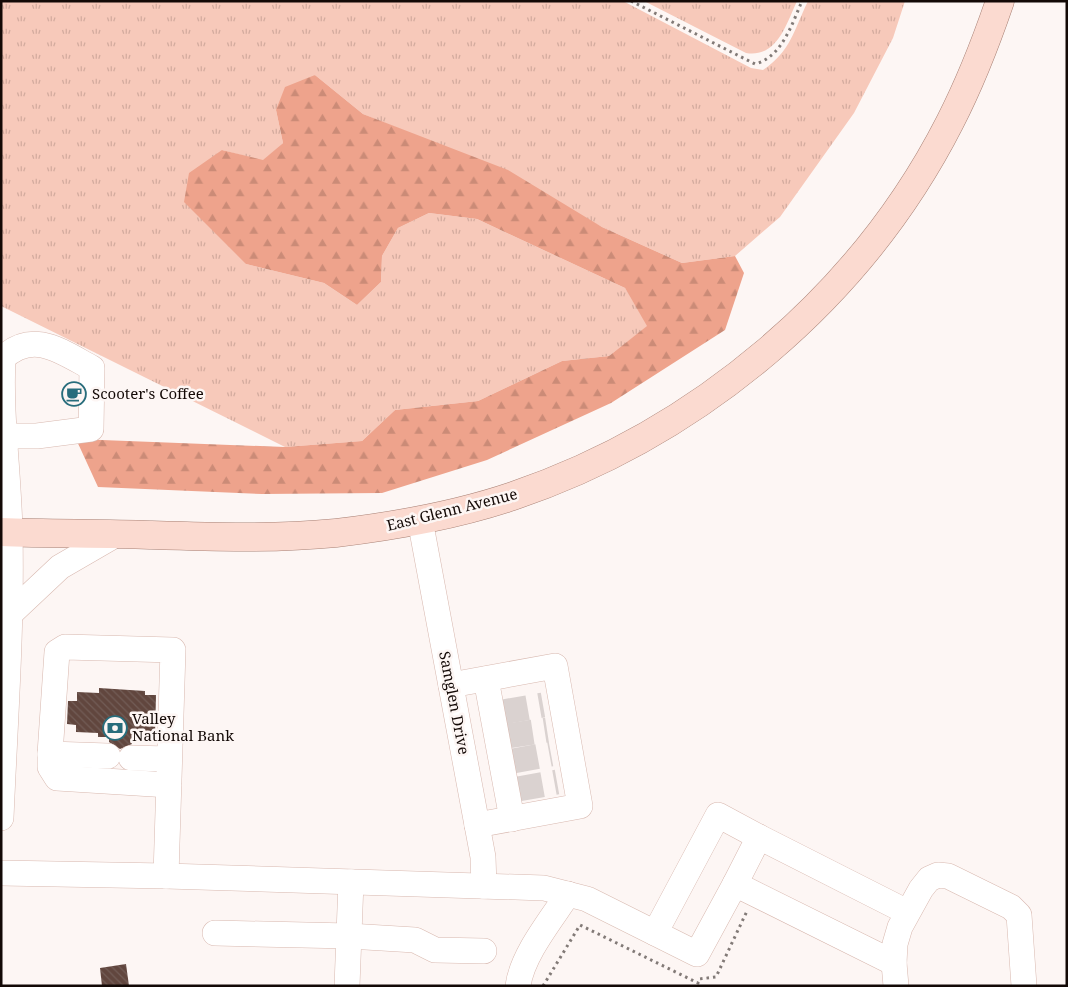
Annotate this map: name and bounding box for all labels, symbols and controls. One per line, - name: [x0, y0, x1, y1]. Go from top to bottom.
- cafe icon: Scooter's Coffee: [61, 381, 87, 407]
- place label: Scooter's Coffee: [92, 383, 204, 403]
- street label: East Glenn Avenue: [384, 483, 519, 535]
- street label: Samglen Drive: [435, 650, 475, 756]
- place label: Valley National Bank: [132, 708, 234, 745]
- bank icon: Valley National Bank: [102, 715, 128, 741]

